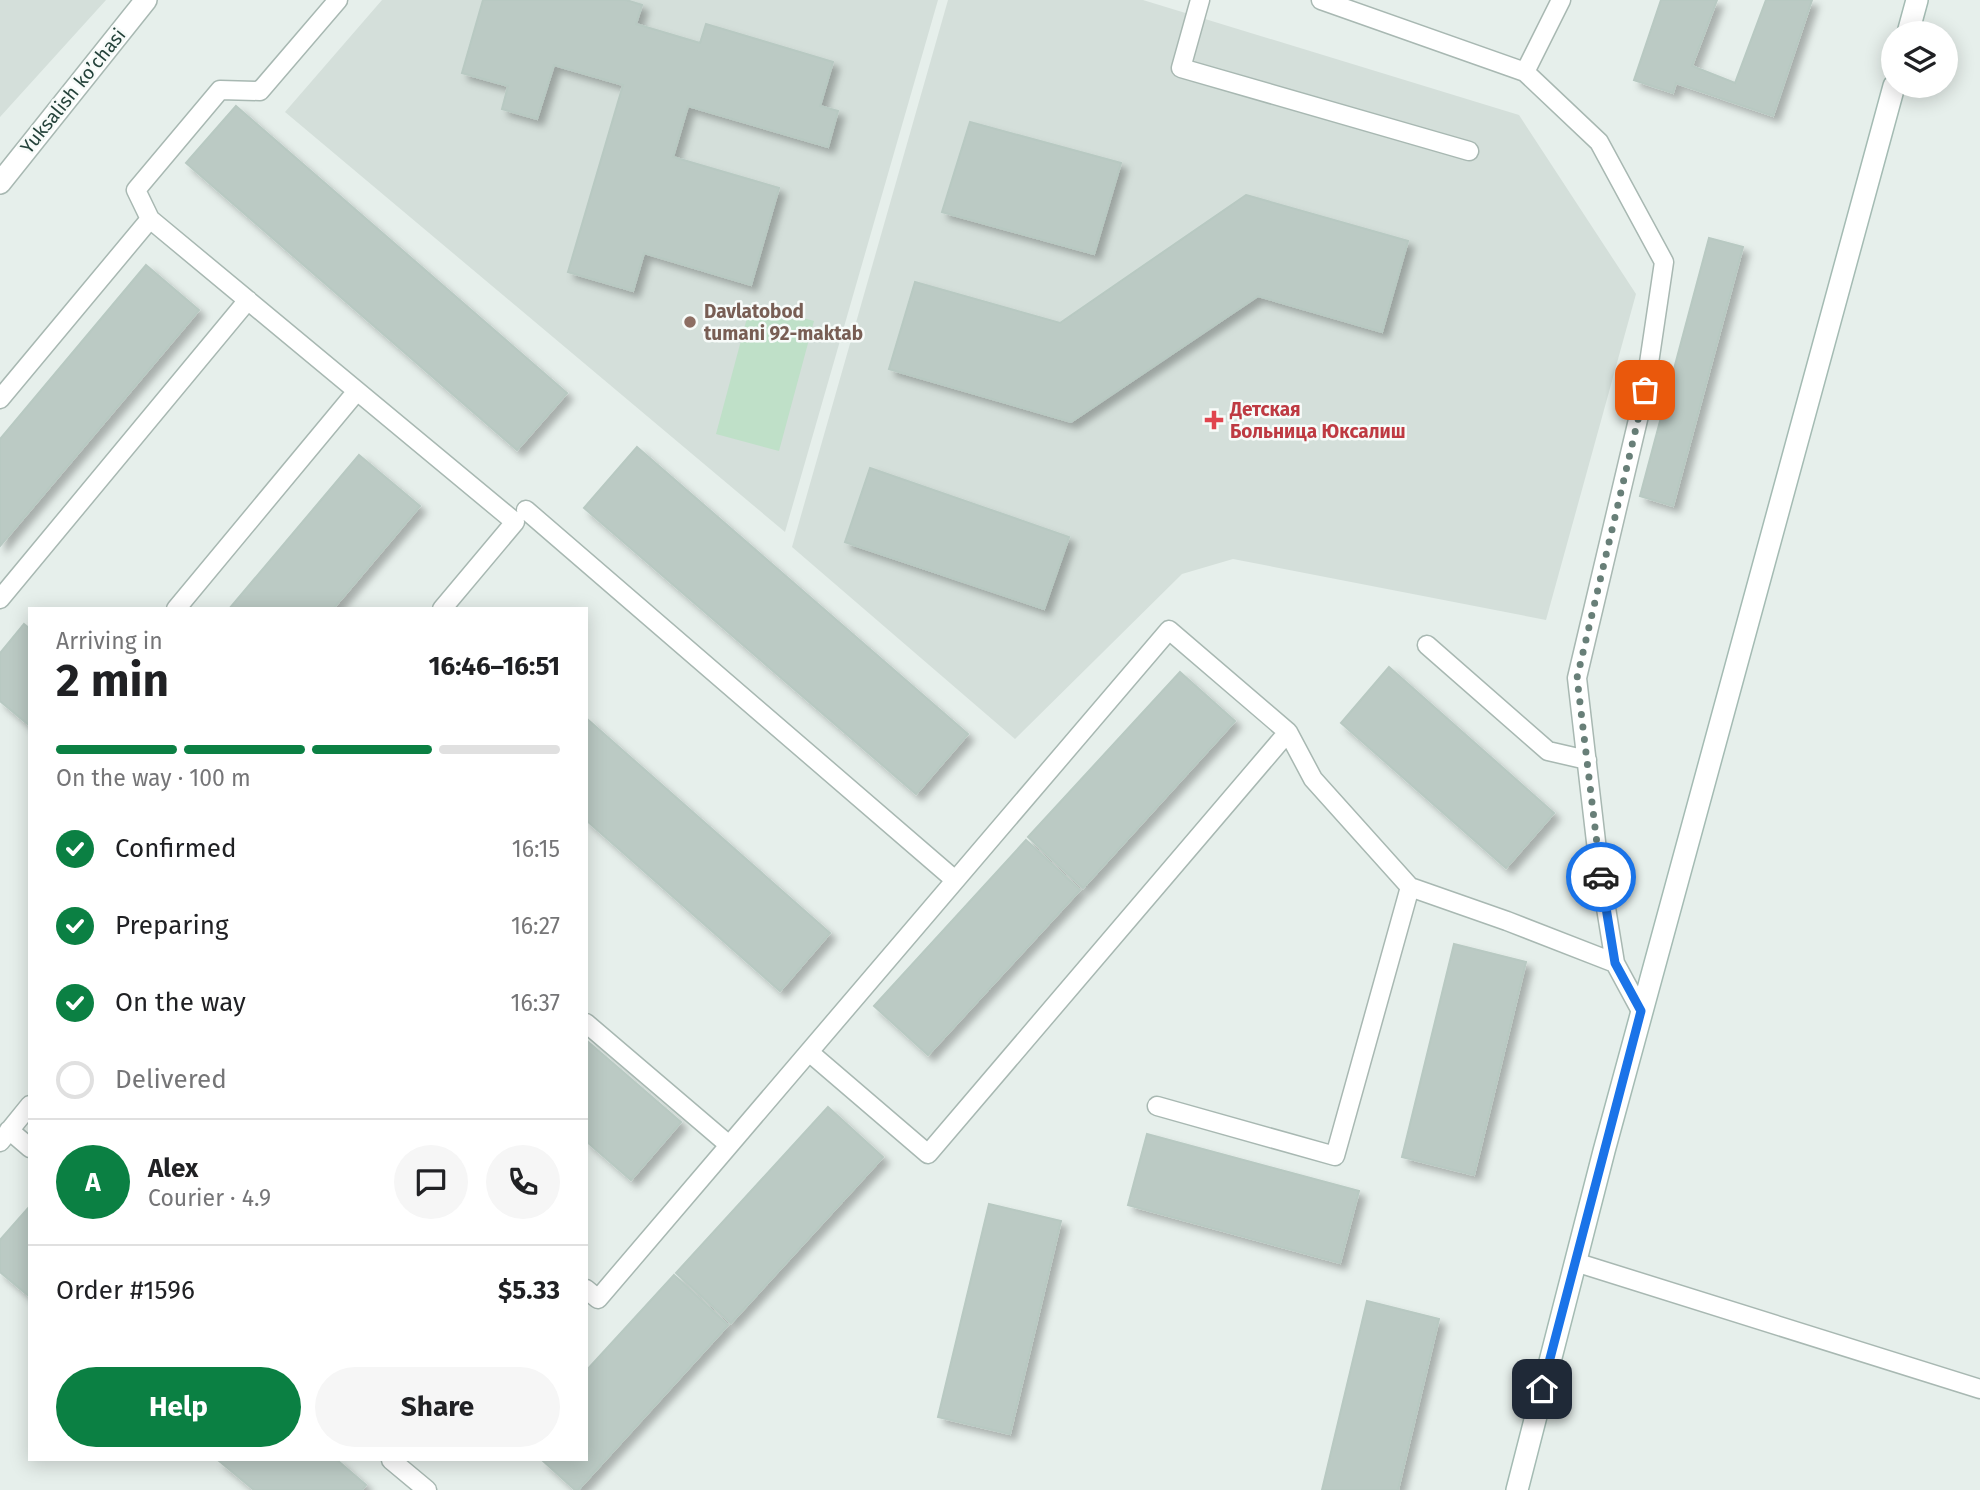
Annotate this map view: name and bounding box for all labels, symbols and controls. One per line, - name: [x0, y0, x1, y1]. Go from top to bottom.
- map controls: [1881, 21, 1958, 98]
- button: layers: [1881, 21, 1958, 98]
- street label: Yuksalish ko’chasi: [16, 24, 130, 158]
- place label: Davlatobod tumani 92-maktab: [704, 300, 863, 345]
- marker: Davlatobod tumani 92-maktab: [682, 314, 698, 330]
- pin: [1615, 360, 1675, 420]
- icon: bag: [1626, 371, 1664, 409]
- place label: Детская Больница Юксалиш: [1229, 398, 1406, 443]
- marker: Детская Больница Юксалиш: [1204, 410, 1224, 430]
- text: Arriving in: [56, 627, 163, 655]
- text: 16:46–16:51: [428, 651, 560, 682]
- text: 2 min: [56, 653, 169, 708]
- text: On the way · 100 m: [56, 764, 251, 792]
- icon: check: [56, 830, 94, 868]
- text: Confirmed: [115, 833, 236, 864]
- text: 16:15: [512, 835, 560, 863]
- courier: [1566, 842, 1636, 912]
- icon: car: [1582, 858, 1620, 896]
- icon: check: [56, 907, 94, 945]
- text: Preparing: [115, 910, 228, 941]
- text: 16:27: [511, 912, 560, 940]
- icon: check: [56, 984, 94, 1022]
- text: On the way: [115, 987, 246, 1018]
- text: 16:37: [510, 989, 560, 1017]
- text: Delivered: [115, 1064, 227, 1095]
- button: chat: [394, 1145, 468, 1219]
- button: phone: [486, 1145, 560, 1219]
- text: Alex: [148, 1153, 198, 1184]
- text: A: [85, 1167, 101, 1198]
- text: Courier · 4.9: [148, 1184, 271, 1212]
- text: Order #1596: [56, 1275, 195, 1306]
- text: $5.33: [498, 1275, 560, 1306]
- pin: [1512, 1359, 1572, 1419]
- button: Help: [56, 1367, 301, 1447]
- button: Share: [315, 1367, 560, 1447]
- icon: home: [1523, 1370, 1561, 1408]

